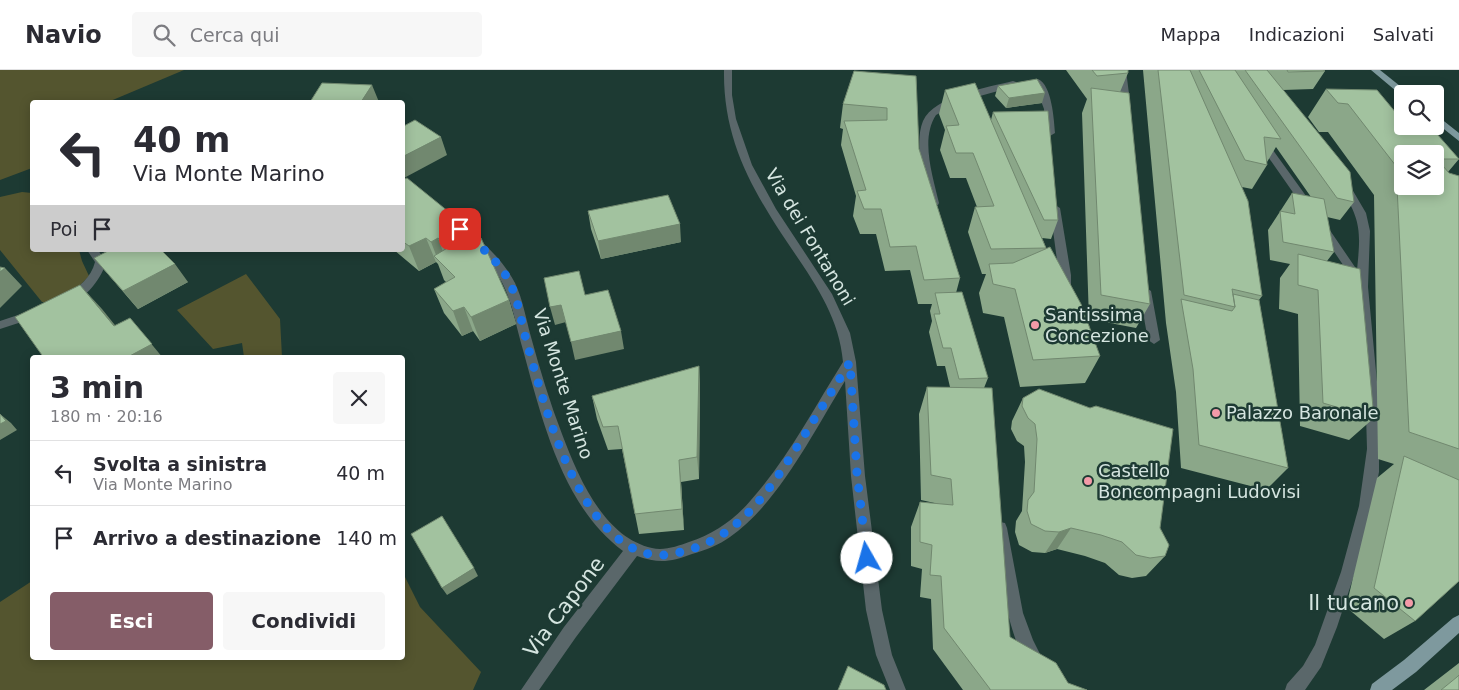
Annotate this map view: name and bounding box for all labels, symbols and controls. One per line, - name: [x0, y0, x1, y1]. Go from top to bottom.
- search box: [132, 12, 482, 57]
- text: Navio: [25, 21, 102, 49]
- icon: search: [150, 21, 178, 49]
- text: Cerca qui: [190, 24, 280, 46]
- text: Mappa: [1160, 24, 1221, 45]
- text: Indicazioni: [1249, 24, 1345, 45]
- text: Salvati: [1373, 24, 1434, 45]
- map controls: [1394, 85, 1444, 195]
- button: search: [1394, 85, 1444, 135]
- icon: left: [50, 120, 115, 185]
- text: 40 m: [133, 120, 230, 160]
- button: layers: [1394, 145, 1444, 195]
- text: Via Monte Marino: [133, 161, 325, 186]
- street label: Via dei Fontanoni: [761, 164, 860, 309]
- pin: [439, 208, 481, 250]
- icon: arrive: [88, 215, 116, 243]
- icon: arrive: [446, 215, 474, 243]
- text: Poi: [50, 218, 78, 240]
- place label: Santissima Concezione: [1045, 304, 1149, 346]
- street label: Via Monte Marino: [529, 306, 598, 462]
- marker: Santissima Concezione: [1029, 319, 1041, 331]
- text: 3 min: [50, 370, 144, 405]
- button: close: [333, 372, 385, 424]
- place label: Palazzo Baronale: [1226, 402, 1379, 423]
- text: 180 m · 20:16: [50, 407, 163, 426]
- marker: Palazzo Baronale: [1210, 407, 1222, 419]
- text: Svolta a sinistra: [93, 453, 267, 475]
- icon: left: [50, 459, 78, 487]
- place label: Castello Boncompagni Ludovisi: [1098, 460, 1301, 502]
- text: 40 m: [336, 462, 385, 484]
- text: Via Monte Marino: [93, 475, 232, 494]
- marker: Castello Boncompagni Ludovisi: [1082, 475, 1094, 487]
- icon: arrive: [50, 524, 78, 552]
- text: Arrivo a destinazione: [93, 527, 321, 549]
- text: 140 m: [336, 527, 397, 549]
- position arrow: [840, 531, 892, 583]
- street label: Via Capone: [519, 552, 609, 662]
- place label: Il tucano: [1308, 591, 1399, 615]
- button: Esci: [50, 592, 213, 650]
- button: Condividi: [223, 592, 385, 650]
- marker: Il tucano: [1403, 597, 1415, 609]

